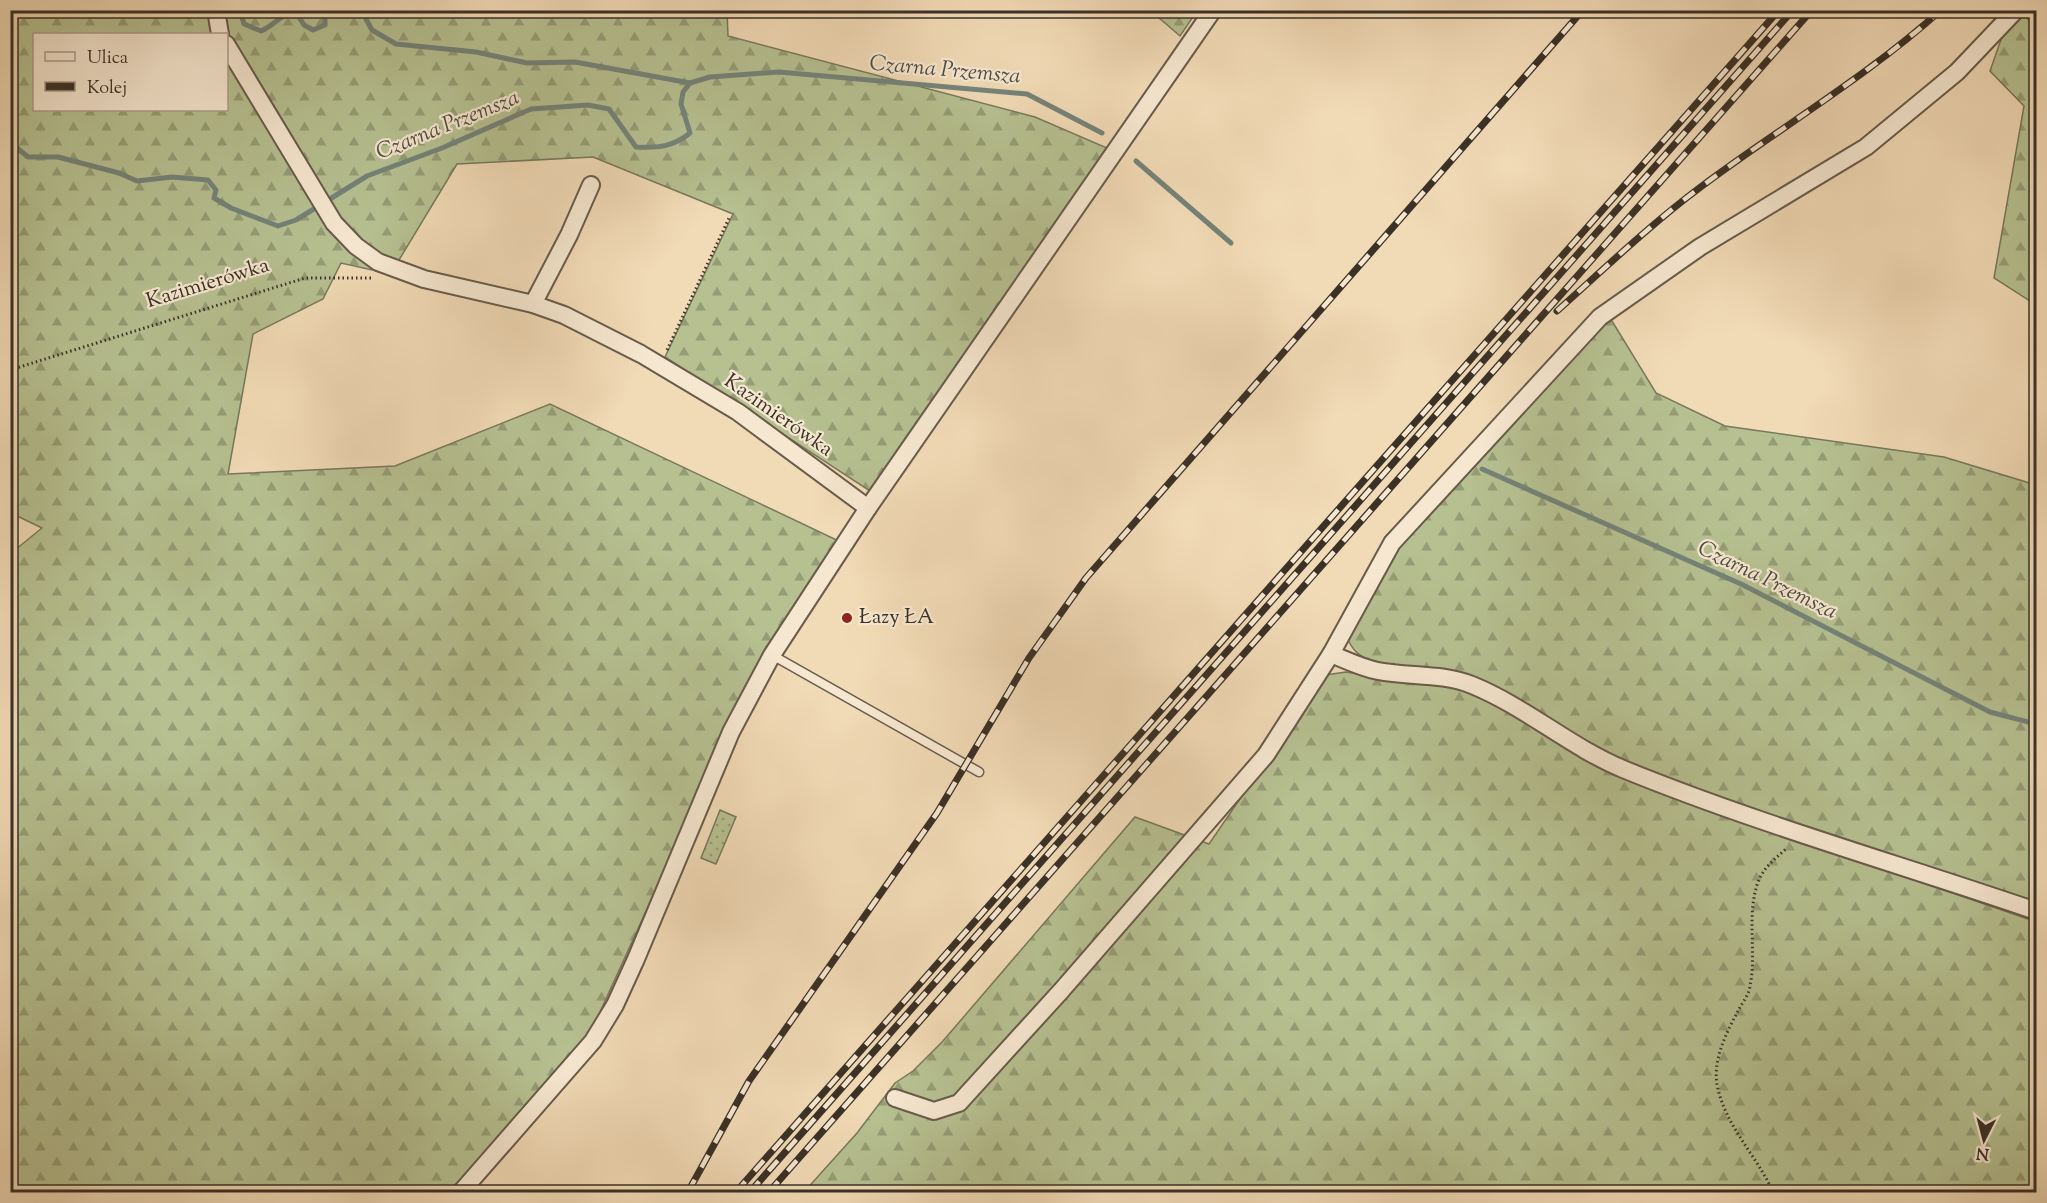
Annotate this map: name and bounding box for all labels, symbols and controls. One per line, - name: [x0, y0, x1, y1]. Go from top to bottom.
- legend: [33, 33, 228, 111]
- text: Ulica: [87, 46, 128, 72]
- water label: Czarna Przemsza: [868, 48, 1022, 94]
- text: Kolej: [87, 76, 127, 102]
- water label: Czarna Przemsza: [372, 83, 524, 169]
- street label: Kazimierówka: [143, 251, 274, 317]
- street label: Kazimierówka: [717, 367, 839, 465]
- water label: Czarna Przemsza: [1692, 533, 1842, 629]
- place label: Łazy ŁA: [859, 603, 934, 633]
- marker: Łazy ŁA: [840, 611, 854, 625]
- north arrow: [1954, 1110, 2014, 1170]
- text: N: [1975, 1140, 1990, 1165]

